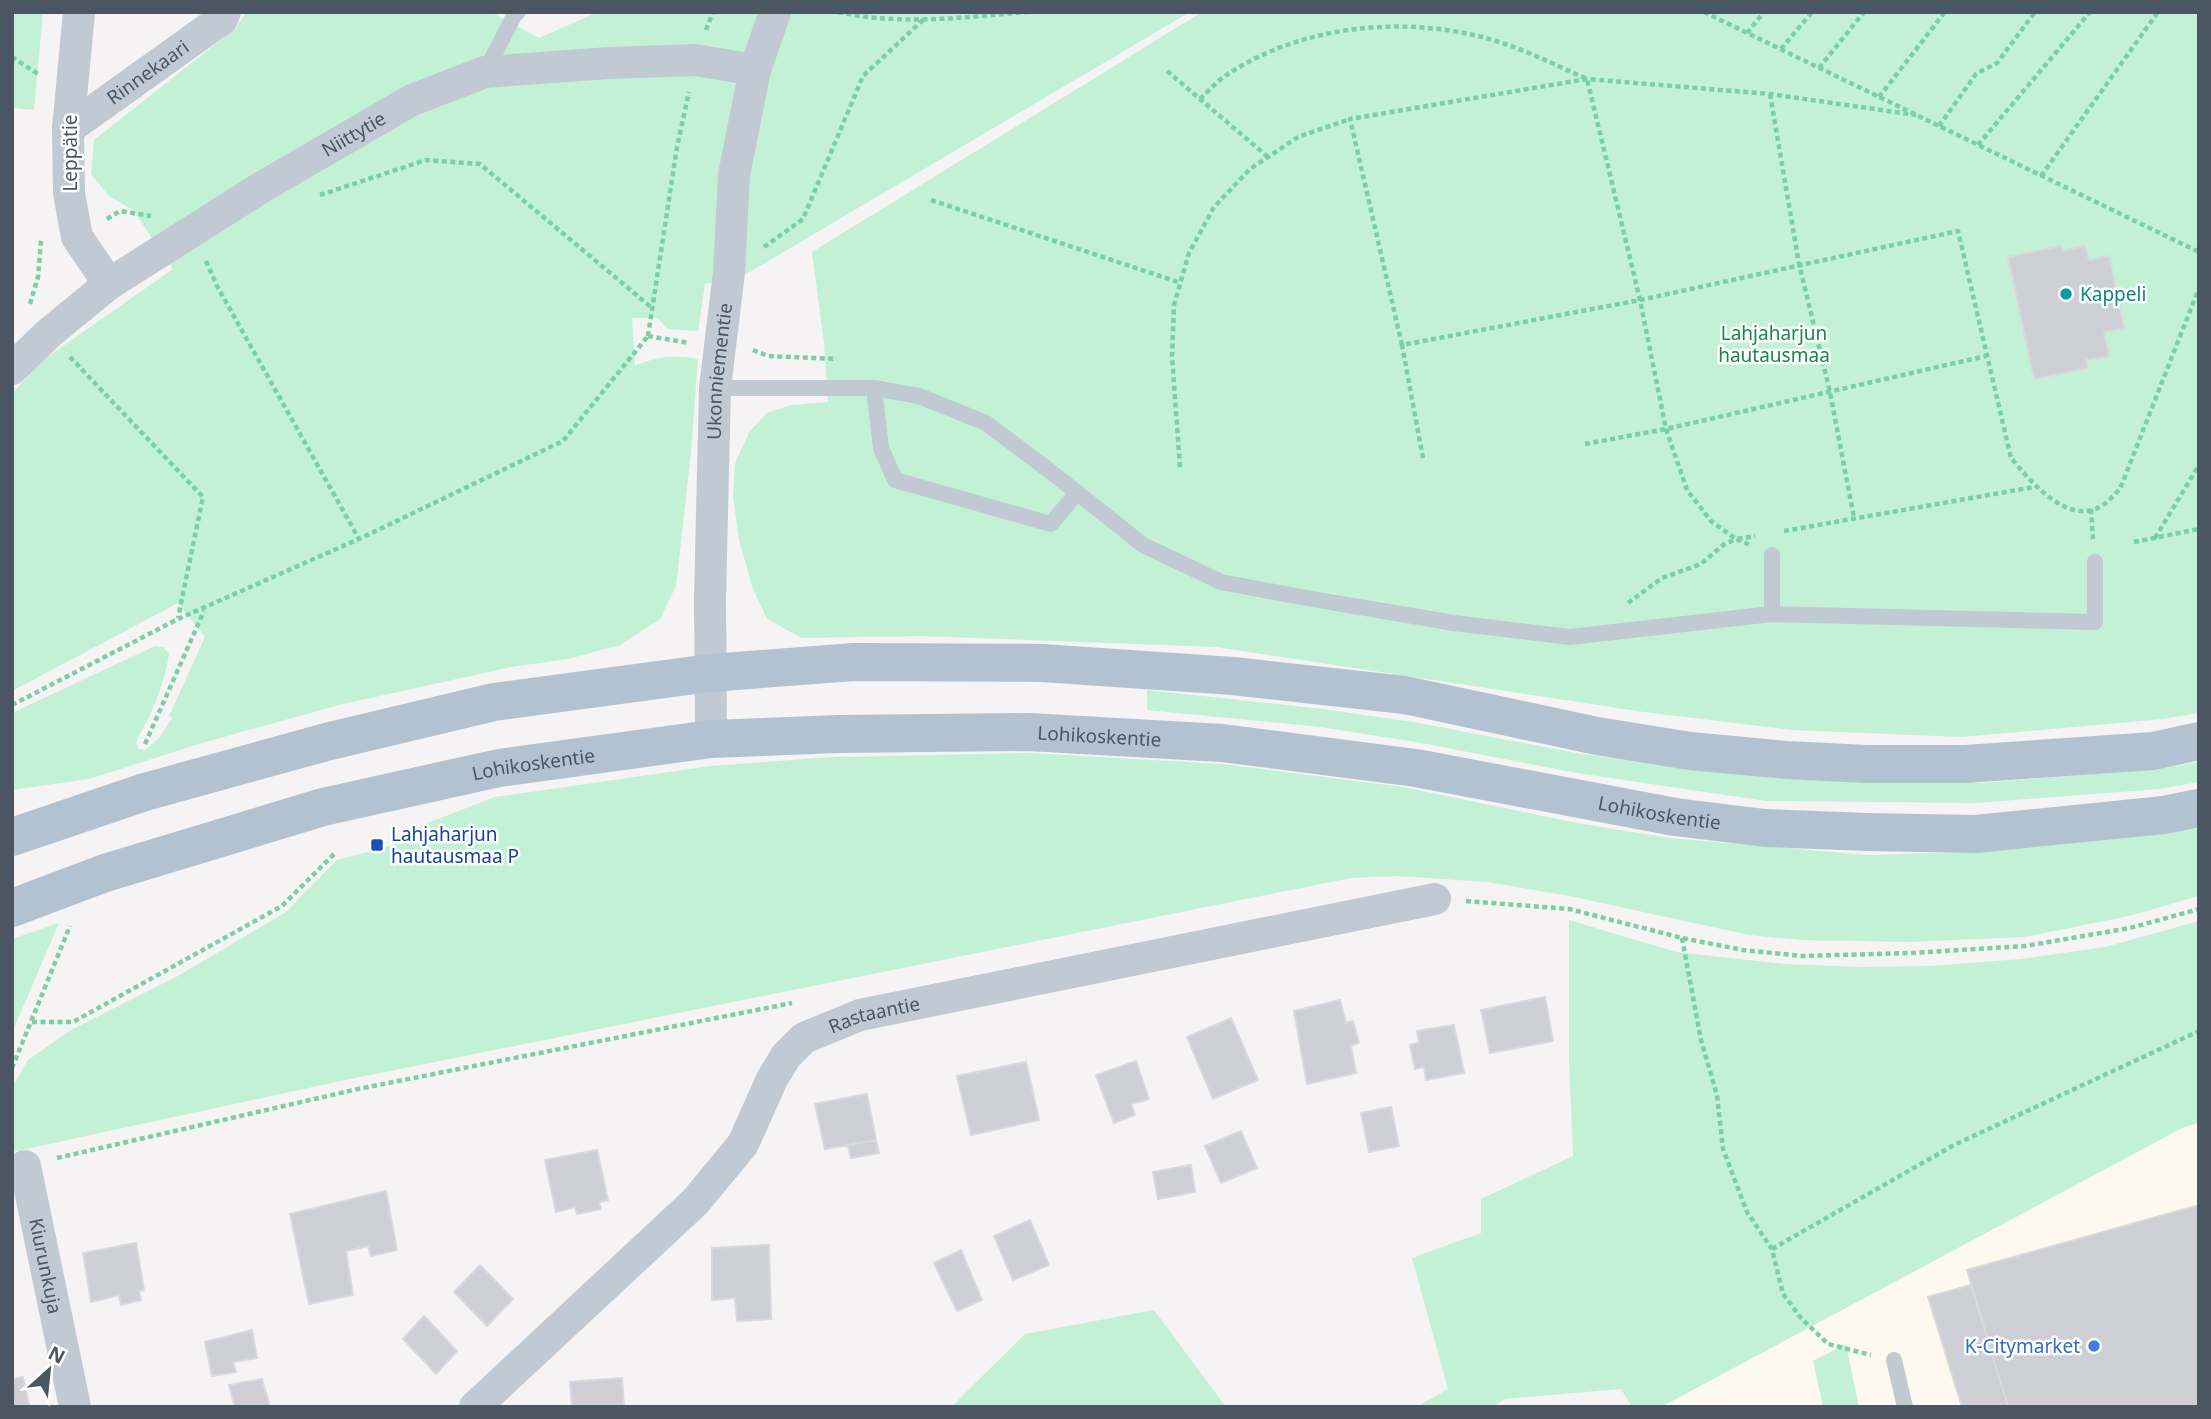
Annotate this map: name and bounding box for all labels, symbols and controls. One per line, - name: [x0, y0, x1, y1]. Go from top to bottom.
- street label: Rinnekaari: [101, 34, 194, 110]
- street label: Niittytie: [317, 105, 390, 163]
- street label: Leppätie: [57, 114, 83, 192]
- place label: Kappeli: [2080, 281, 2146, 307]
- marker: Kappeli: [2058, 286, 2074, 302]
- street label: Ukonniementie: [701, 301, 738, 440]
- park label: Lahjaharjun hautausmaa: [1718, 320, 1830, 368]
- street label: Lohikoskentie: [1037, 720, 1162, 753]
- street label: Lohikoskentie: [469, 742, 596, 787]
- street label: Lohikoskentie: [1596, 790, 1722, 835]
- place label: Lahjaharjun hautausmaa P: [391, 821, 519, 869]
- marker: Lahjaharjun hautausmaa P: [369, 837, 385, 853]
- street label: Rastaantie: [824, 990, 922, 1040]
- street label: Kiurunkuja: [23, 1216, 68, 1316]
- place label: K-Citymarket: [1965, 1333, 2080, 1359]
- north arrow: [14, 1335, 84, 1405]
- marker: K-Citymarket: [2086, 1338, 2102, 1354]
- text: N: [44, 1340, 70, 1370]

